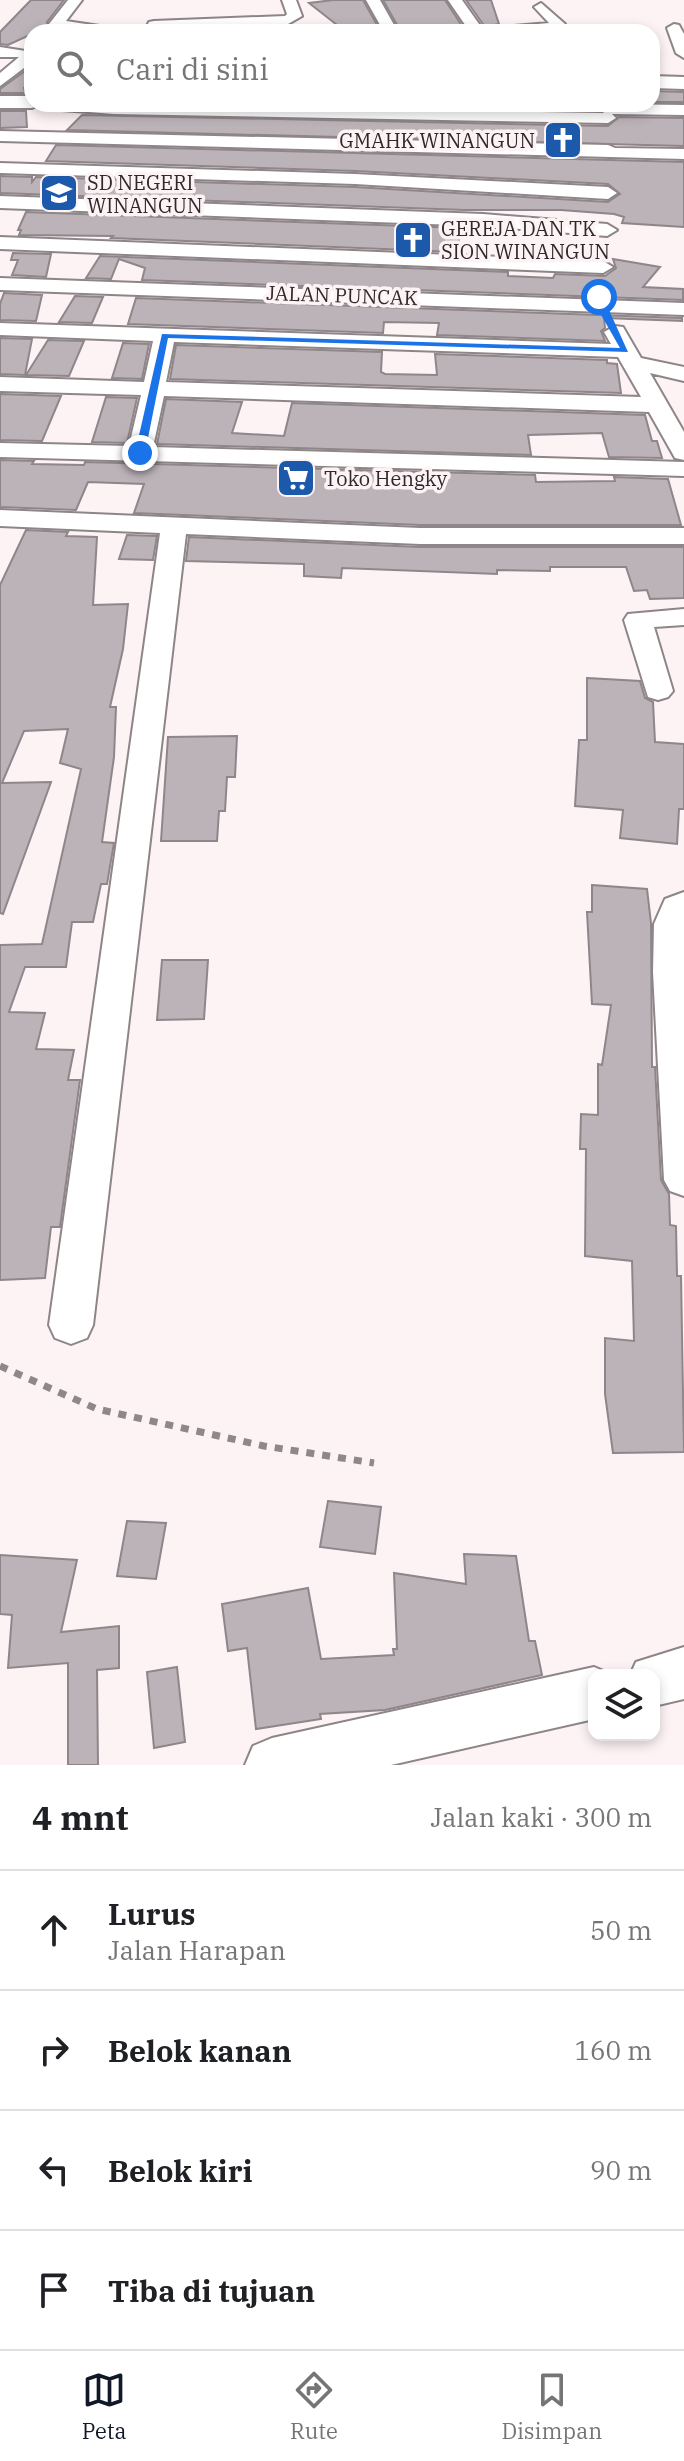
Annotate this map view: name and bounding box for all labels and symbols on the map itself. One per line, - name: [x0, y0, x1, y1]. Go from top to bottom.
- church icon: GMAHK WINANGUN: [542, 119, 584, 161]
- place label: GMAHK WINANGUN: [339, 127, 535, 154]
- place label: SD NEGERI WINANGUN: [87, 169, 203, 219]
- school or university icon: SD NEGERI WINANGUN: [38, 172, 80, 214]
- place label: GEREJA DAN TK SION WINANGUN: [441, 215, 610, 265]
- church icon: GEREJA DAN TK SION WINANGUN: [392, 219, 434, 261]
- street label: JALAN PUNCAK: [266, 279, 418, 311]
- route start: [581, 279, 617, 315]
- route end: [122, 435, 158, 471]
- supermarket icon: Toko Hengky: [275, 457, 317, 499]
- place label: Toko Hengky: [324, 465, 448, 492]

